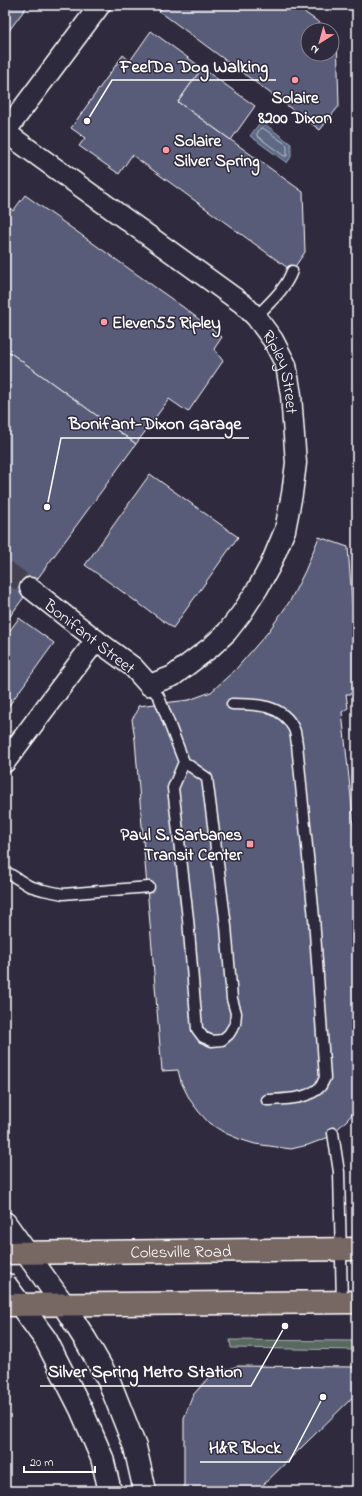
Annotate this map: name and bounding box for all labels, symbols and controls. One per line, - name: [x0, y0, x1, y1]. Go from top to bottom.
- north arrow: [300, 22, 340, 62]
- text: N: [307, 41, 322, 58]
- callout: FeelDa Dog Walking: [112, 50, 276, 80]
- text: FeelDa Dog Walking: [119, 55, 268, 82]
- marker: Solaire 8200 Dixon: [290, 75, 300, 85]
- place label: Solaire 8200 Dixon: [257, 86, 332, 131]
- place label: Solaire Silver Spring: [174, 129, 260, 176]
- marker: Solaire Silver Spring: [161, 145, 171, 155]
- place label: Eleven55 Ripley: [112, 311, 221, 338]
- marker: Eleven55 Ripley: [99, 317, 109, 327]
- street label: Ripley Street: [255, 325, 303, 415]
- callout: Bonifant-Dixon Garage: [61, 408, 249, 438]
- text: Bonifant-Dixon Garage: [68, 412, 242, 439]
- street label: Bonifant Street: [37, 593, 140, 681]
- place label: Paul S. Sarbanes Transit Center: [120, 823, 243, 868]
- marker: Paul S. Sarbanes Transit Center: [245, 839, 255, 849]
- street label: Colesville Road: [130, 1239, 232, 1266]
- callout: Silver Spring Metro Station: [40, 1356, 251, 1386]
- text: Silver Spring Metro Station: [48, 1360, 242, 1387]
- callout: H&R Block: [200, 1432, 289, 1462]
- text: H&R Block: [209, 1436, 282, 1462]
- scale bar: [24, 1448, 95, 1474]
- text: 20 m: [30, 1454, 53, 1472]

